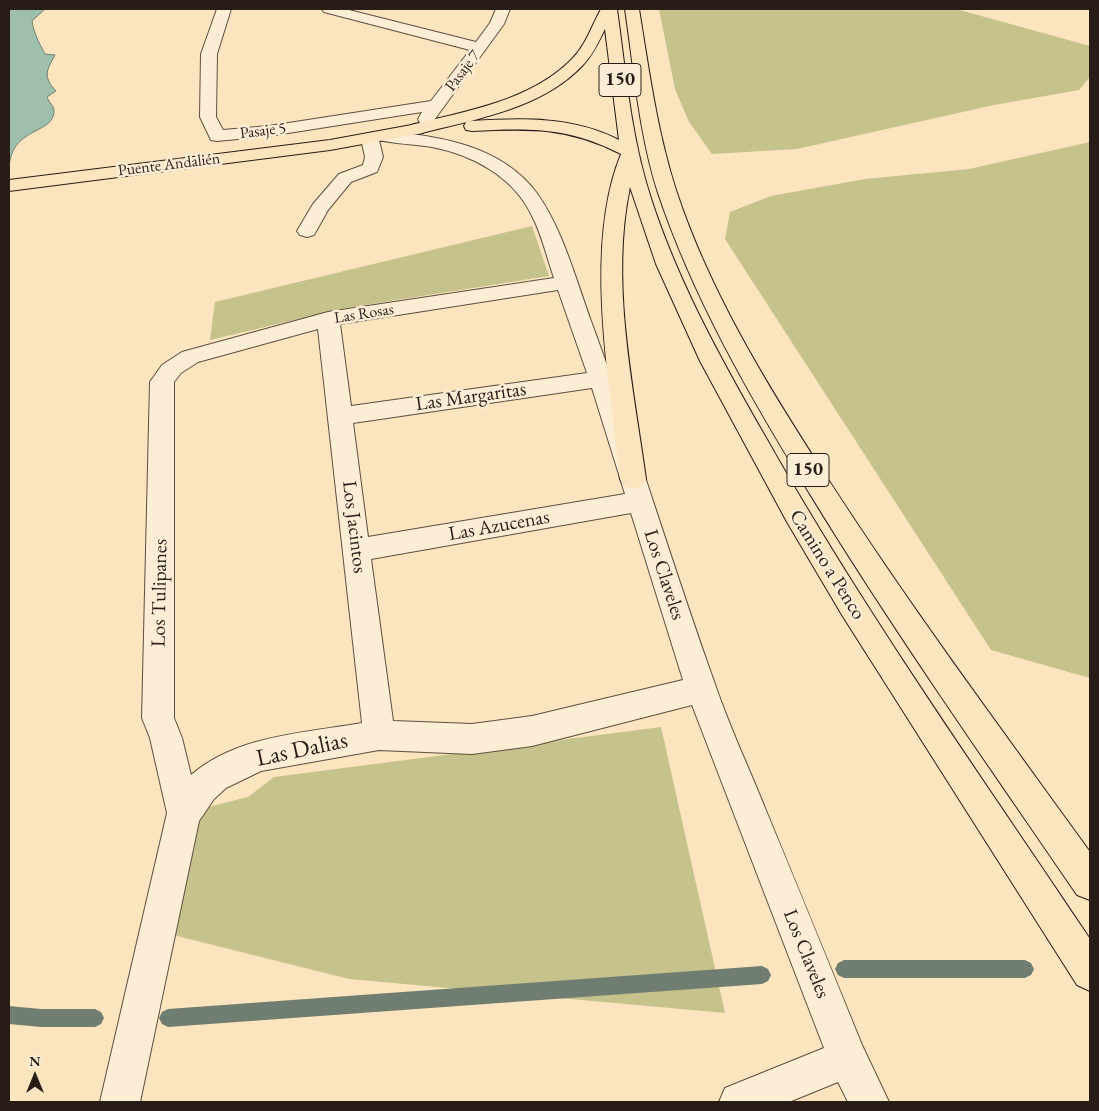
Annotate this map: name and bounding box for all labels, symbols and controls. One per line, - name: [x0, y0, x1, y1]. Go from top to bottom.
- street label: Pasaje 7: [441, 47, 485, 95]
- road number: 150: [599, 64, 641, 96]
- street label: Pasaje 5: [239, 119, 287, 143]
- street label: Puente Andalién: [117, 149, 221, 181]
- street label: Las Rosas: [333, 300, 395, 328]
- street label: Las Margaritas: [414, 377, 528, 417]
- road number: 150: [787, 454, 829, 486]
- street label: Los Jacintos: [336, 479, 372, 575]
- street label: Las Azucenas: [447, 505, 551, 547]
- street label: Camino a Penco: [784, 506, 870, 624]
- street label: Los Claveles: [638, 527, 690, 623]
- street label: Los Tulipanes: [147, 539, 173, 647]
- street label: Las Dalias: [254, 726, 350, 774]
- street label: Los Claveles: [777, 906, 835, 1002]
- north arrow: [10, 1051, 60, 1101]
- text: N: [29, 1052, 41, 1070]

